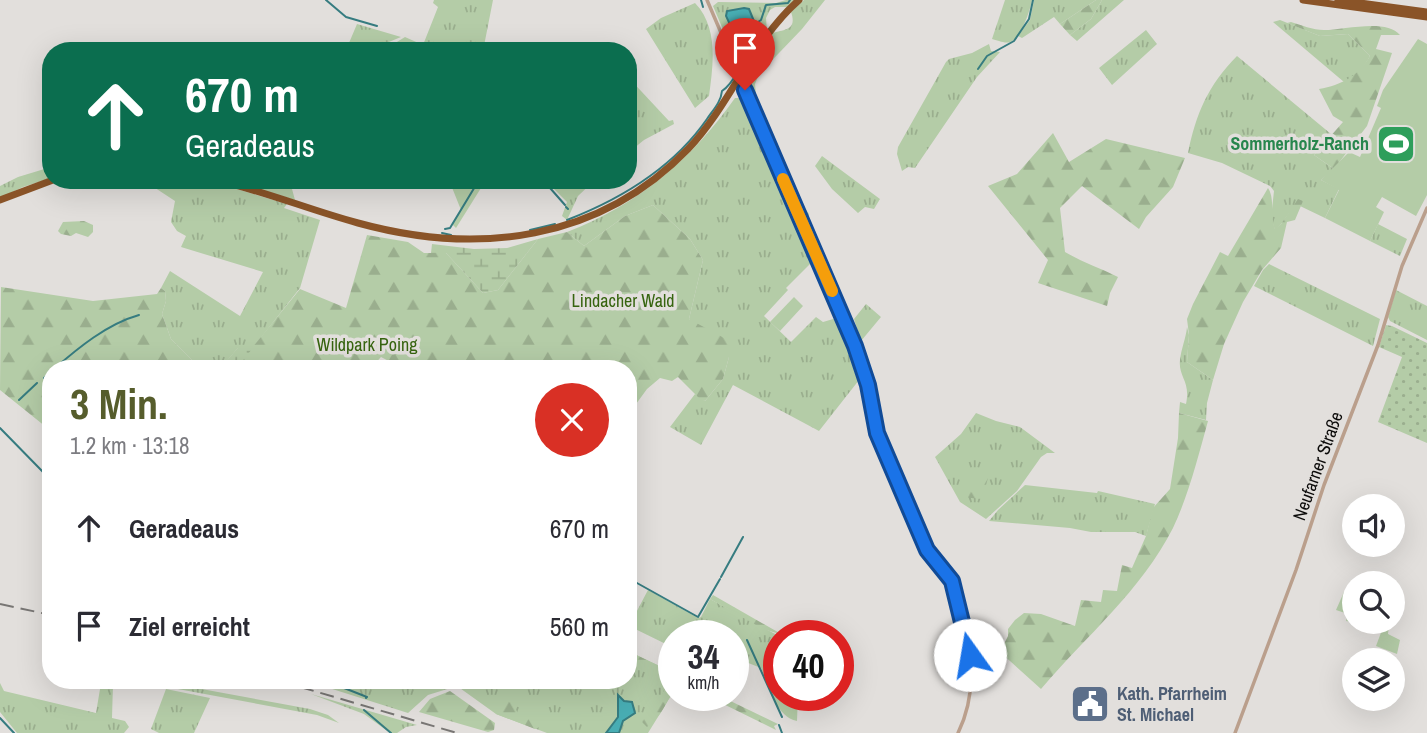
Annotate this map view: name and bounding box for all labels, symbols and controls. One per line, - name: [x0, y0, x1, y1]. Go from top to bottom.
- pin: [715, 18, 775, 90]
- icon: arrive: [726, 29, 764, 67]
- text: 670 m: [185, 61, 299, 127]
- icon: ahead: [70, 70, 161, 161]
- sports icon: Sommerholz-Ranch: [1375, 123, 1417, 165]
- text: Geradeaus: [185, 124, 315, 167]
- place label: Sommerholz-Ranch: [1230, 131, 1369, 156]
- park label: Lindacher Wald: [572, 288, 674, 313]
- park label: Wildpark Poing: [317, 332, 418, 357]
- text: 3 Min.: [70, 376, 168, 432]
- button: close: [535, 383, 609, 457]
- street label: Neufarner Straße: [1286, 408, 1349, 524]
- text: 1.2 km · 13:18: [70, 430, 190, 461]
- map controls: [1342, 494, 1405, 711]
- button: sound: [1342, 494, 1405, 557]
- icon: ahead: [70, 509, 108, 547]
- text: Geradeaus: [129, 511, 239, 546]
- text: 670 m: [550, 511, 609, 546]
- button: search: [1342, 571, 1405, 634]
- icon: arrive: [70, 607, 108, 645]
- text: Ziel erreicht: [129, 609, 250, 644]
- text: 560 m: [550, 609, 609, 644]
- position arrow: [933, 618, 1007, 692]
- speed limit sign: 40: [763, 620, 854, 711]
- text: 34: [688, 633, 719, 680]
- button: layers: [1342, 648, 1405, 711]
- text: km/h: [688, 670, 720, 695]
- place label: Kath. Pfarrheim St. Michael: [1117, 681, 1227, 727]
- public building icon: Kath. Pfarrheim St. Michael: [1069, 683, 1111, 725]

